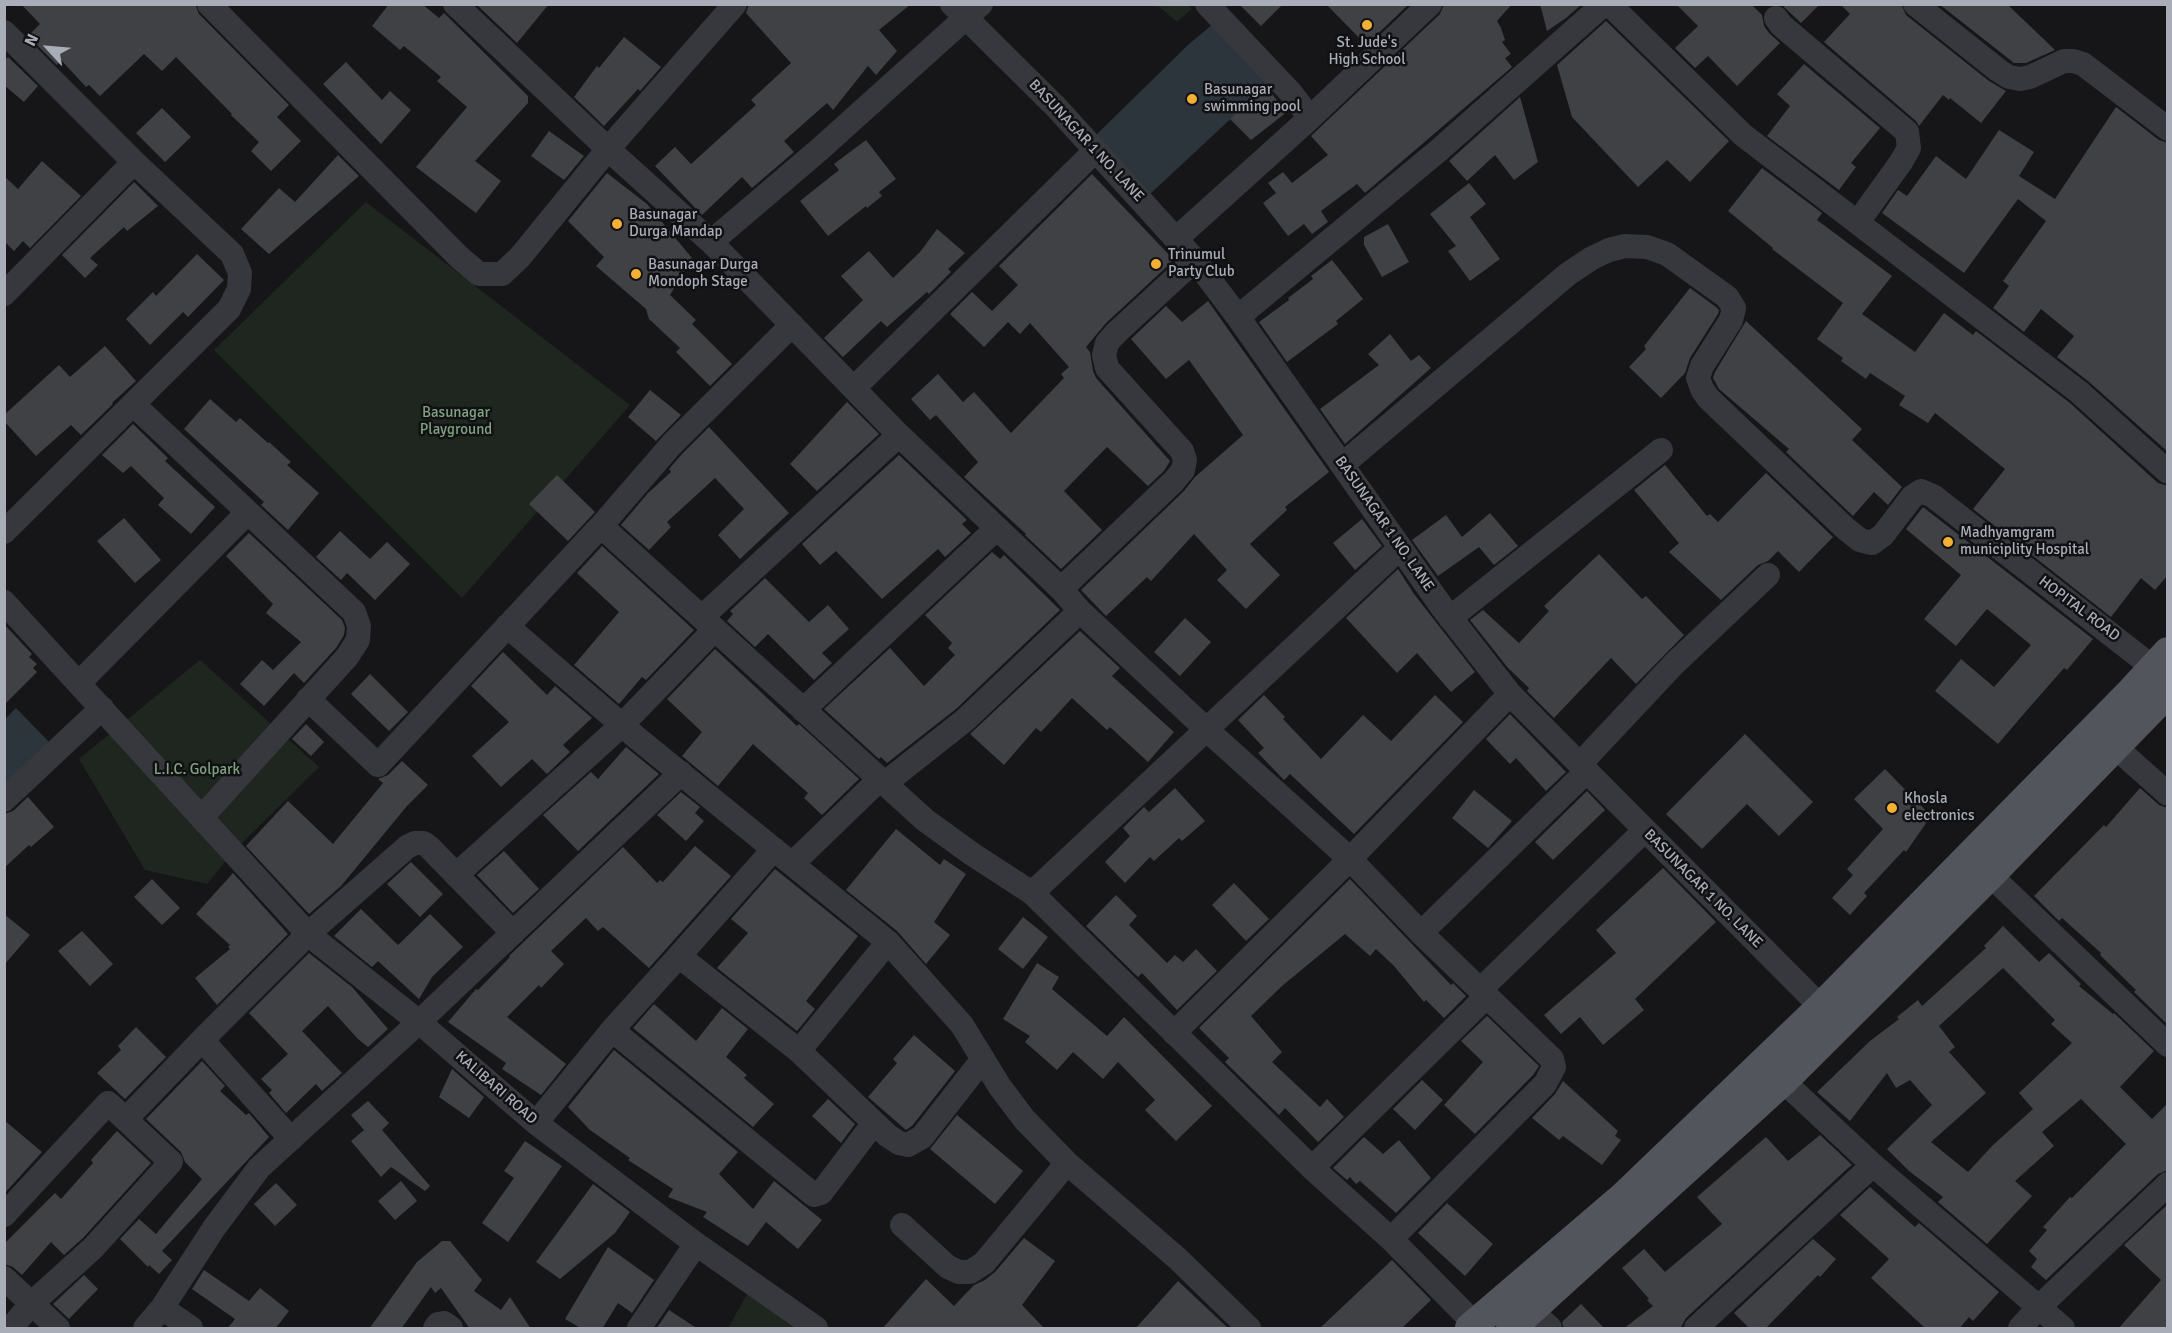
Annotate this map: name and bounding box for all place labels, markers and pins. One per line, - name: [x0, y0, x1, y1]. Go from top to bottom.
- marker: St. Jude's High School: [1360, 18, 1374, 32]
- place label: St. Jude's High School: [1328, 34, 1406, 69]
- place label: Basunagar swimming pool: [1204, 81, 1301, 116]
- marker: Basunagar swimming pool: [1185, 92, 1199, 106]
- place label: Basunagar Durga Mandap: [629, 206, 723, 241]
- marker: Basunagar Durga Mandap: [610, 217, 624, 231]
- place label: Trinumul Party Club: [1168, 246, 1235, 281]
- place label: Basunagar Durga Mondoph Stage: [648, 256, 758, 291]
- marker: Trinumul Party Club: [1149, 257, 1163, 271]
- marker: Basunagar Durga Mondoph Stage: [629, 267, 643, 281]
- place label: Madhyamgram municiplity Hospital: [1960, 524, 2089, 559]
- marker: Madhyamgram municiplity Hospital: [1941, 535, 1955, 549]
- place label: Khosla electronics: [1904, 790, 1975, 825]
- marker: Khosla electronics: [1885, 801, 1899, 815]

